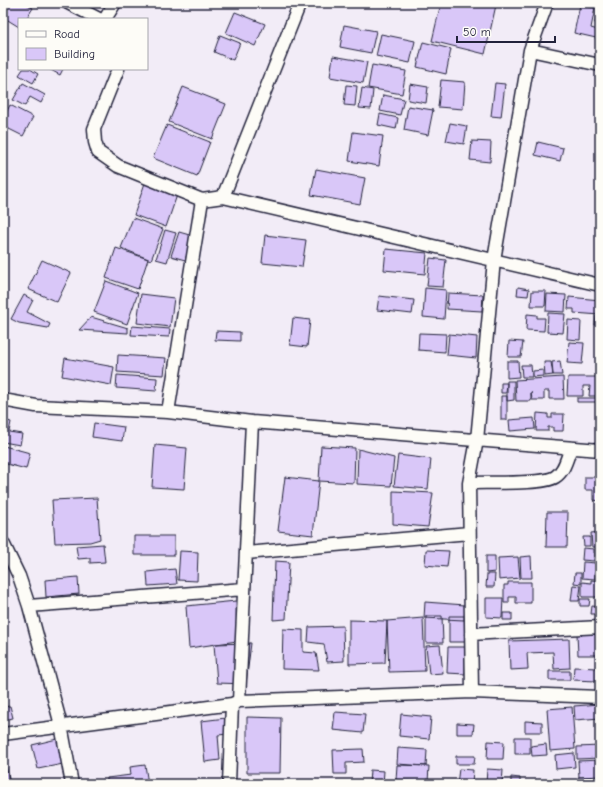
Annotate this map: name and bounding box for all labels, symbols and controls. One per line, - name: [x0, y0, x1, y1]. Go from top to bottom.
- legend: [18, 18, 148, 70]
- scale bar: [457, 18, 555, 44]
- text: 50 m: [463, 25, 491, 39]
- text: Road: [54, 27, 80, 41]
- text: Building: [54, 47, 95, 61]

